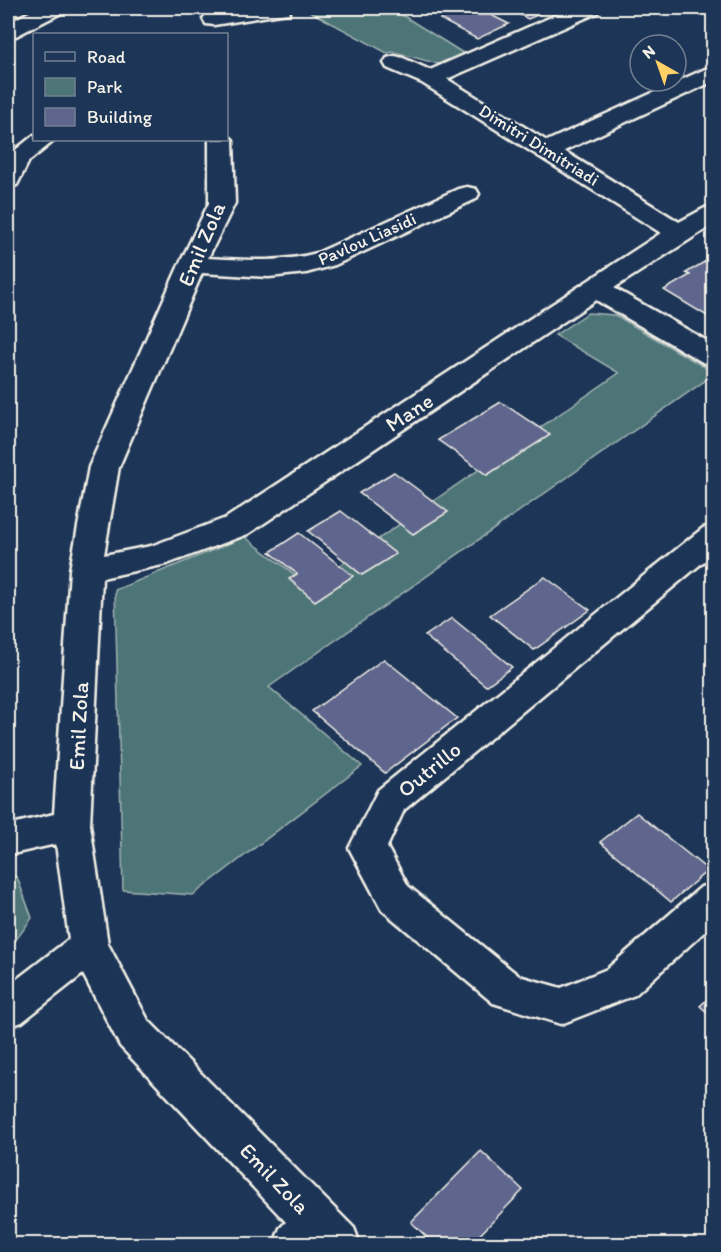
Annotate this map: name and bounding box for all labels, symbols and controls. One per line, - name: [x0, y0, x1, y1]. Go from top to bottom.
- legend: [33, 33, 228, 141]
- north arrow: [628, 33, 688, 93]
- text: N: [638, 41, 659, 63]
- text: Road: [87, 46, 126, 68]
- text: Park: [87, 76, 122, 98]
- street label: Dimitri Dimitriadi: [475, 99, 603, 191]
- text: Building: [87, 106, 153, 128]
- street label: Emil Zola: [172, 198, 231, 290]
- street label: Pavlou Liasidi: [315, 208, 419, 270]
- street label: Mane: [380, 387, 438, 438]
- street label: Emil Zola: [63, 680, 94, 771]
- street label: Outrillo: [392, 736, 467, 803]
- street label: Emil Zola: [234, 1137, 316, 1220]

